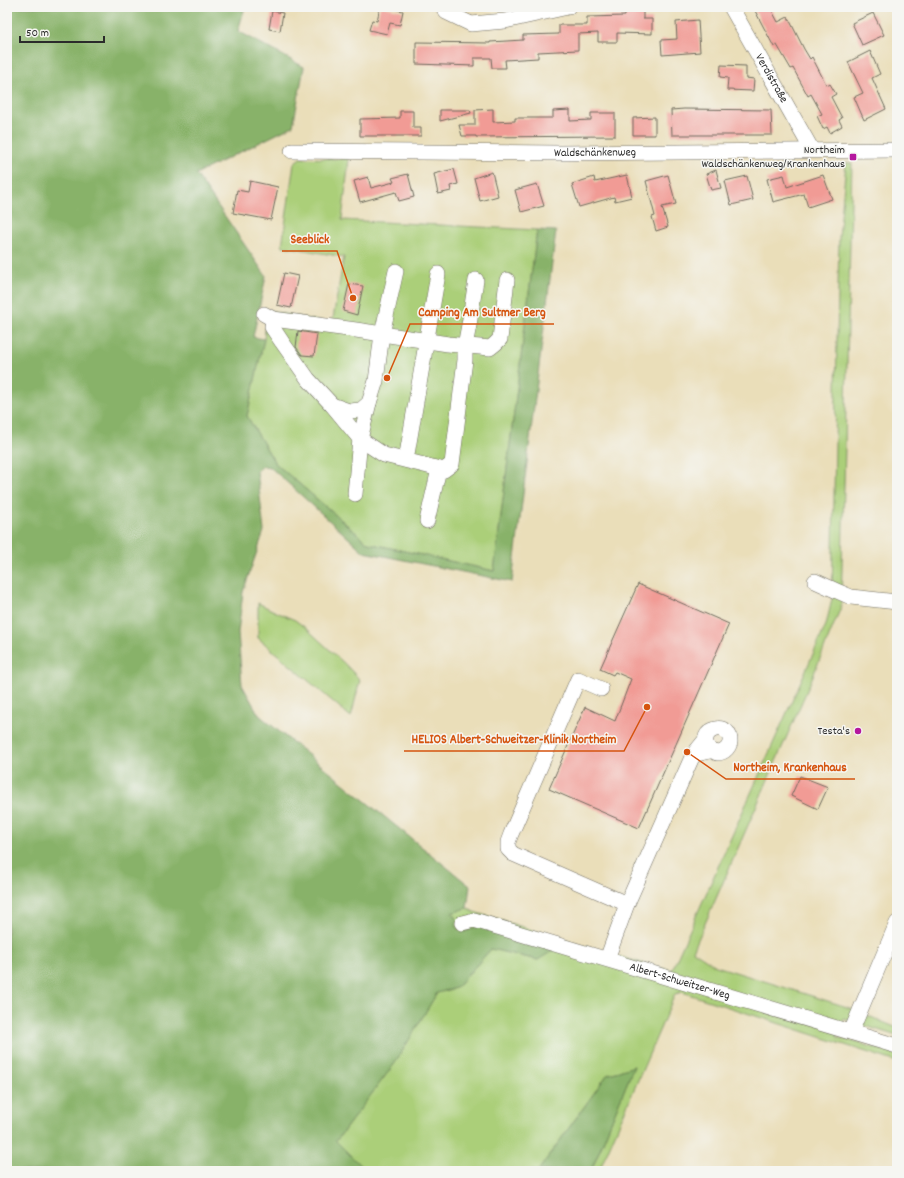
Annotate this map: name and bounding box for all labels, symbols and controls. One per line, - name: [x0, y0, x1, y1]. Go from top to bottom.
- scale bar: [20, 18, 104, 44]
- text: 50 m: [26, 25, 49, 42]
- street label: Verdistraße: [751, 51, 792, 106]
- place label: Northeim Waldschänkenweg/Krankenhaus: [701, 142, 845, 173]
- street label: Waldschänkenweg: [554, 144, 636, 162]
- marker: Northeim Waldschänkenweg/Krankenhaus: [848, 152, 858, 162]
- callout: Seeblick: [282, 226, 337, 251]
- text: Seeblick: [291, 231, 330, 250]
- callout: Camping Am Sultmer Berg: [410, 299, 554, 324]
- text: Camping Am Sultmer Berg: [418, 304, 546, 323]
- place label: Testa's: [817, 723, 850, 740]
- callout: HELIOS Albert-Schweitzer-Klinik Northeim: [404, 726, 624, 751]
- marker: Testa's: [853, 726, 863, 736]
- text: HELIOS Albert-Schweitzer-Klinik Northeim: [412, 731, 616, 750]
- callout: Northeim, Krankenhaus: [726, 754, 855, 779]
- text: Northeim, Krankenhaus: [733, 759, 847, 778]
- street label: Albert-Schweitzer-Weg: [627, 958, 732, 1004]

